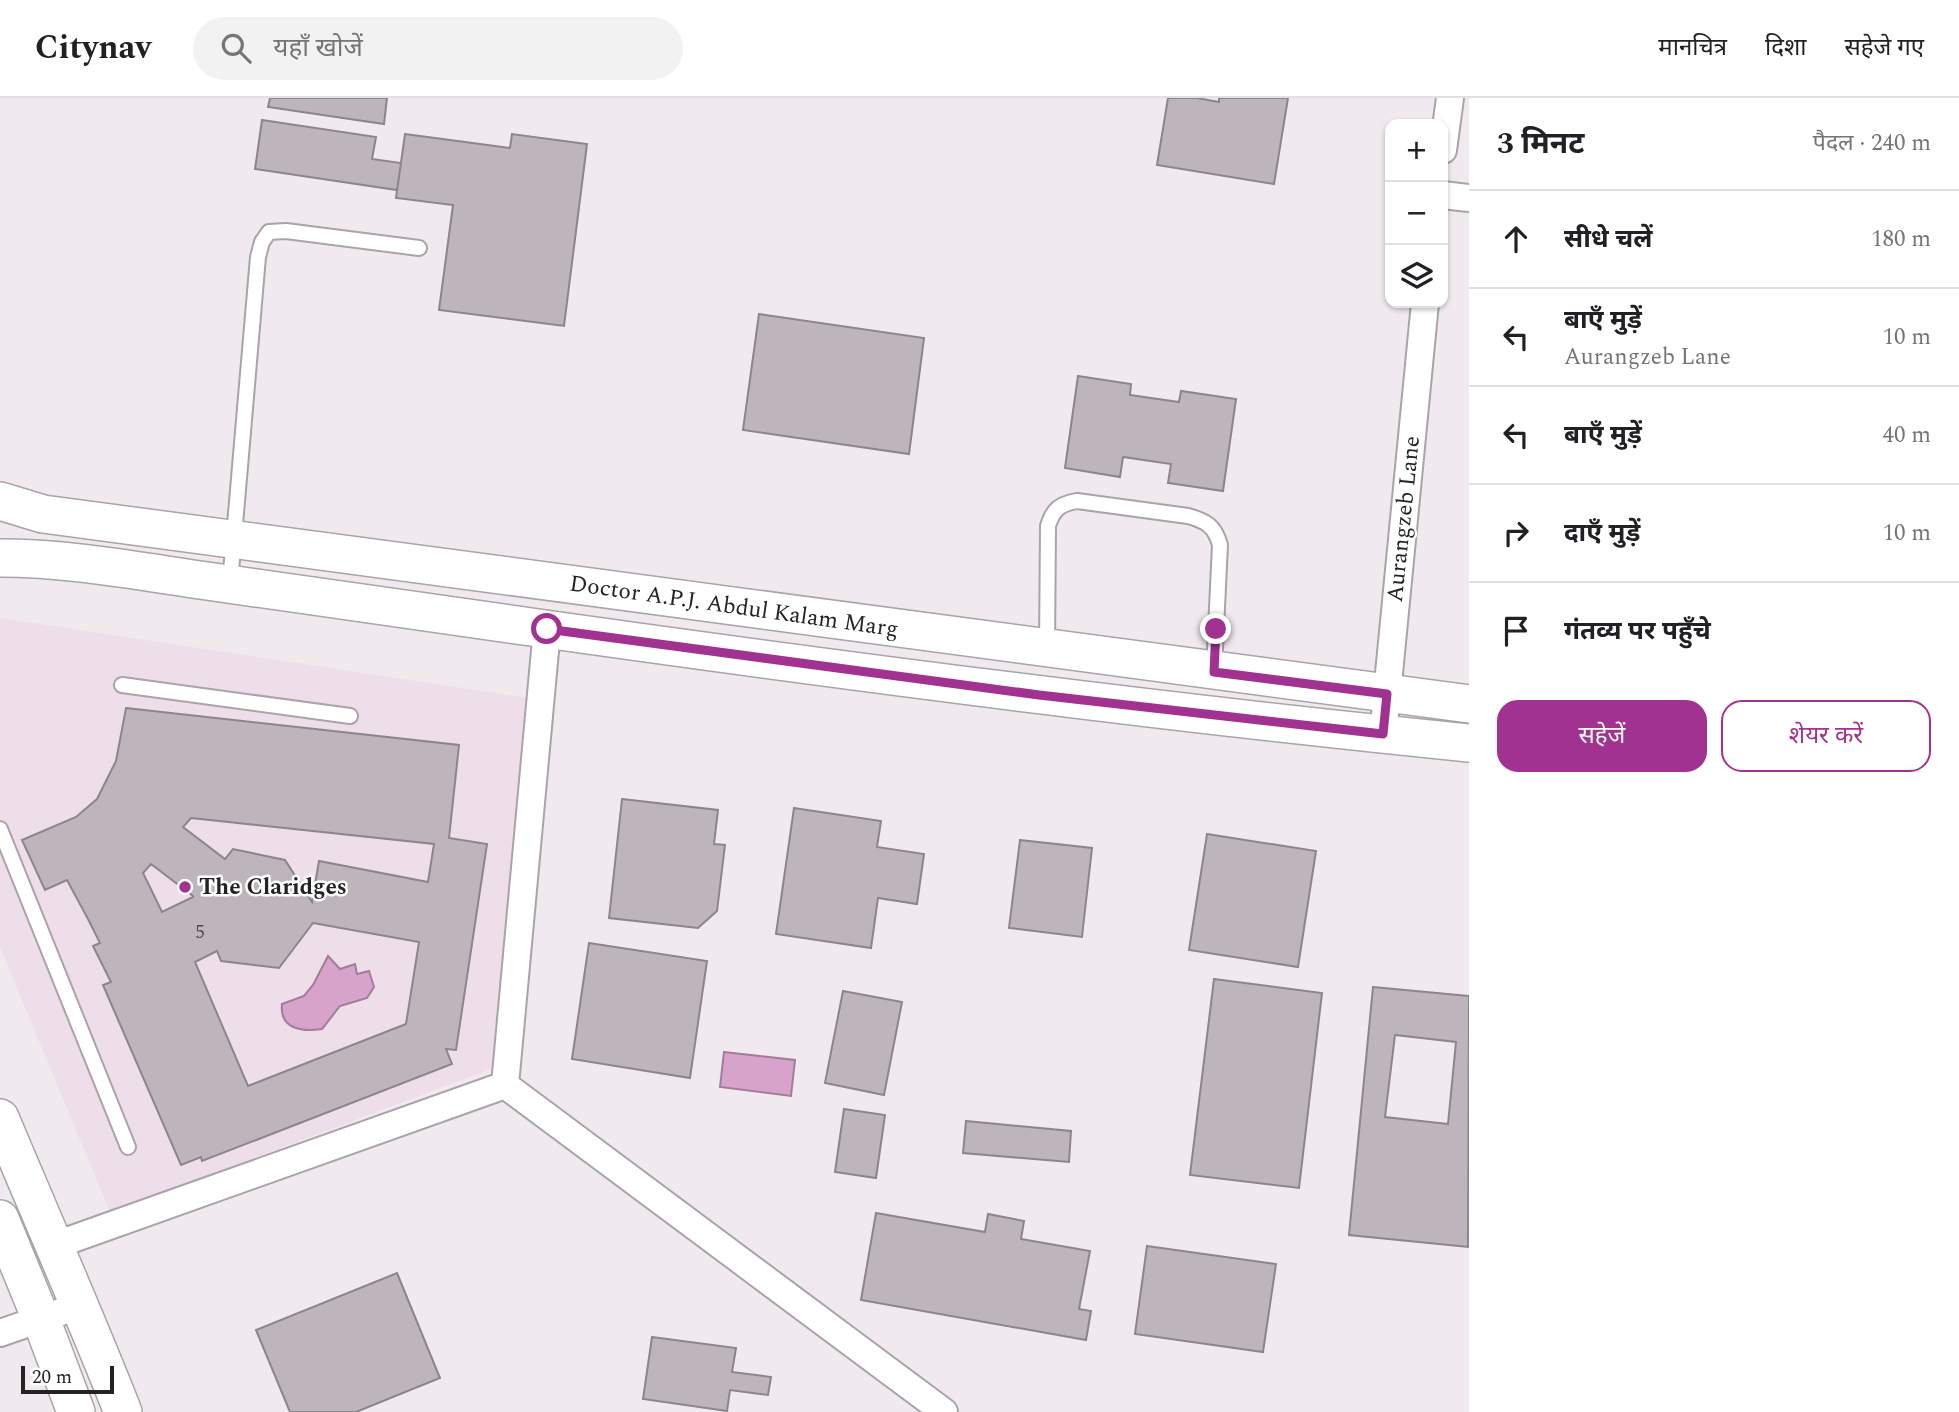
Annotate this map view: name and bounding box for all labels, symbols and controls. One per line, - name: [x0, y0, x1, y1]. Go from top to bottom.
- search box: [193, 17, 683, 80]
- text: Citynav: [35, 23, 151, 73]
- text: यहाँ खोजें: [273, 28, 363, 68]
- icon: search: [217, 29, 255, 67]
- text: मानचित्र: [1658, 30, 1727, 66]
- text: दिशा: [1765, 30, 1806, 66]
- text: सहेजे गए: [1844, 30, 1924, 66]
- map controls: [1385, 119, 1448, 308]
- button: +: [1385, 119, 1448, 182]
- text: 3 मिनट: [1497, 121, 1584, 167]
- text: पैदल · 240 m: [1813, 126, 1931, 161]
- button: −: [1385, 182, 1448, 245]
- text: सीधे चलें: [1564, 219, 1652, 259]
- icon: ahead: [1497, 220, 1535, 258]
- text: 180 m: [1871, 222, 1931, 257]
- button: layers: [1385, 245, 1448, 308]
- text: बाएँ मुड़ें: [1564, 300, 1642, 340]
- icon: left: [1497, 318, 1535, 356]
- text: 10 m: [1882, 320, 1931, 355]
- text: Aurangzeb Lane: [1564, 340, 1731, 375]
- text: बाएँ मुड़ें: [1564, 415, 1642, 455]
- icon: left: [1497, 416, 1535, 454]
- text: 40 m: [1882, 418, 1931, 453]
- street label: Aurangzeb Lane: [1378, 434, 1430, 604]
- text: दाएँ मुड़ें: [1564, 513, 1640, 553]
- icon: right: [1497, 514, 1535, 552]
- text: 10 m: [1882, 516, 1931, 551]
- street label: Doctor A.P.J. Abdul Kalam Marg: [567, 567, 901, 647]
- text: गंतव्य पर पहुँचे: [1564, 611, 1711, 651]
- icon: arrive: [1497, 612, 1535, 650]
- route start: [531, 613, 562, 644]
- route end: [1200, 613, 1231, 644]
- button: सहेजें: [1497, 700, 1707, 772]
- button: शेयर करें: [1721, 700, 1931, 772]
- place label: The Claridges: [199, 870, 347, 905]
- marker: The Claridges: [177, 879, 193, 895]
- house number: 5: [195, 918, 205, 947]
- scale bar: [21, 1363, 114, 1395]
- text: 20 m: [32, 1363, 72, 1392]

